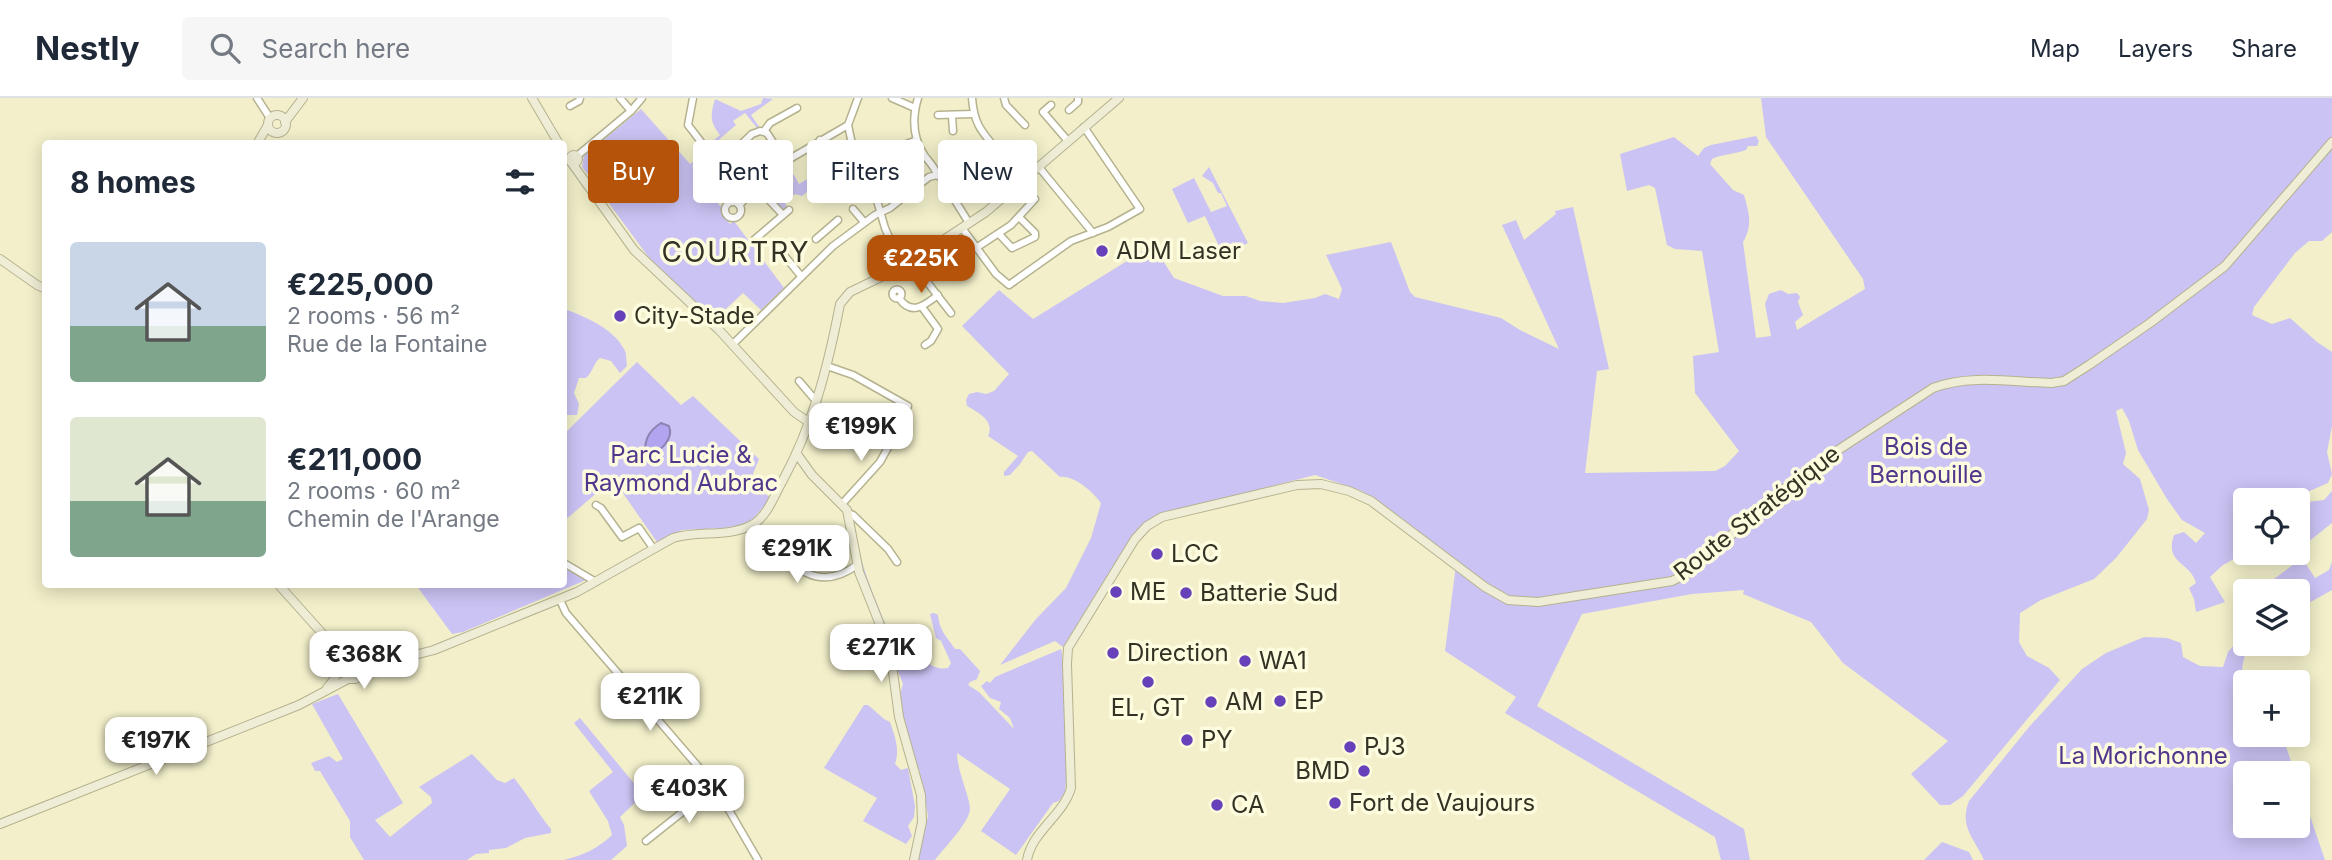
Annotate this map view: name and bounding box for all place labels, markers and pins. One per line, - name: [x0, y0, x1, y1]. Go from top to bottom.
- pin: €225K: [872, 236, 970, 295]
- place label: ADM Laser: [1116, 236, 1241, 265]
- marker: ADM Laser: [1094, 243, 1110, 259]
- place label: City-Stade: [634, 301, 755, 330]
- marker: City-Stade: [612, 308, 628, 324]
- pin: €199K: [812, 404, 910, 463]
- pin: €291K: [748, 526, 846, 585]
- place label: LCC: [1171, 539, 1219, 568]
- marker: LCC: [1149, 546, 1165, 562]
- place label: ME: [1130, 577, 1166, 606]
- place label: Batterie Sud: [1200, 578, 1338, 607]
- marker: ME: [1108, 584, 1124, 600]
- marker: Batterie Sud: [1178, 585, 1194, 601]
- pin: €271K: [832, 624, 930, 684]
- pin: €368K: [315, 632, 413, 691]
- place label: Direction: [1127, 638, 1229, 667]
- marker: Direction: [1105, 645, 1121, 661]
- place label: WA1: [1259, 646, 1307, 675]
- marker: WA1: [1237, 653, 1253, 669]
- pin: €211K: [601, 674, 699, 733]
- marker: EL, GT: [1140, 674, 1156, 690]
- place label: EP: [1294, 686, 1324, 715]
- place label: AM: [1225, 687, 1263, 716]
- place label: EL, GT: [1111, 693, 1185, 722]
- marker: EP: [1272, 693, 1288, 709]
- marker: AM: [1203, 694, 1219, 710]
- pin: €197K: [107, 718, 205, 777]
- place label: PY: [1201, 725, 1233, 754]
- marker: PY: [1179, 732, 1195, 748]
- place label: PJ3: [1364, 732, 1406, 761]
- marker: PJ3: [1342, 739, 1358, 755]
- place label: BMD: [1295, 756, 1350, 785]
- marker: BMD: [1356, 763, 1372, 779]
- pin: €403K: [640, 766, 738, 825]
- place label: Fort de Vaujours: [1349, 788, 1535, 817]
- place label: CA: [1231, 790, 1265, 819]
- marker: Fort de Vaujours: [1327, 795, 1343, 811]
- marker: CA: [1209, 797, 1225, 813]

